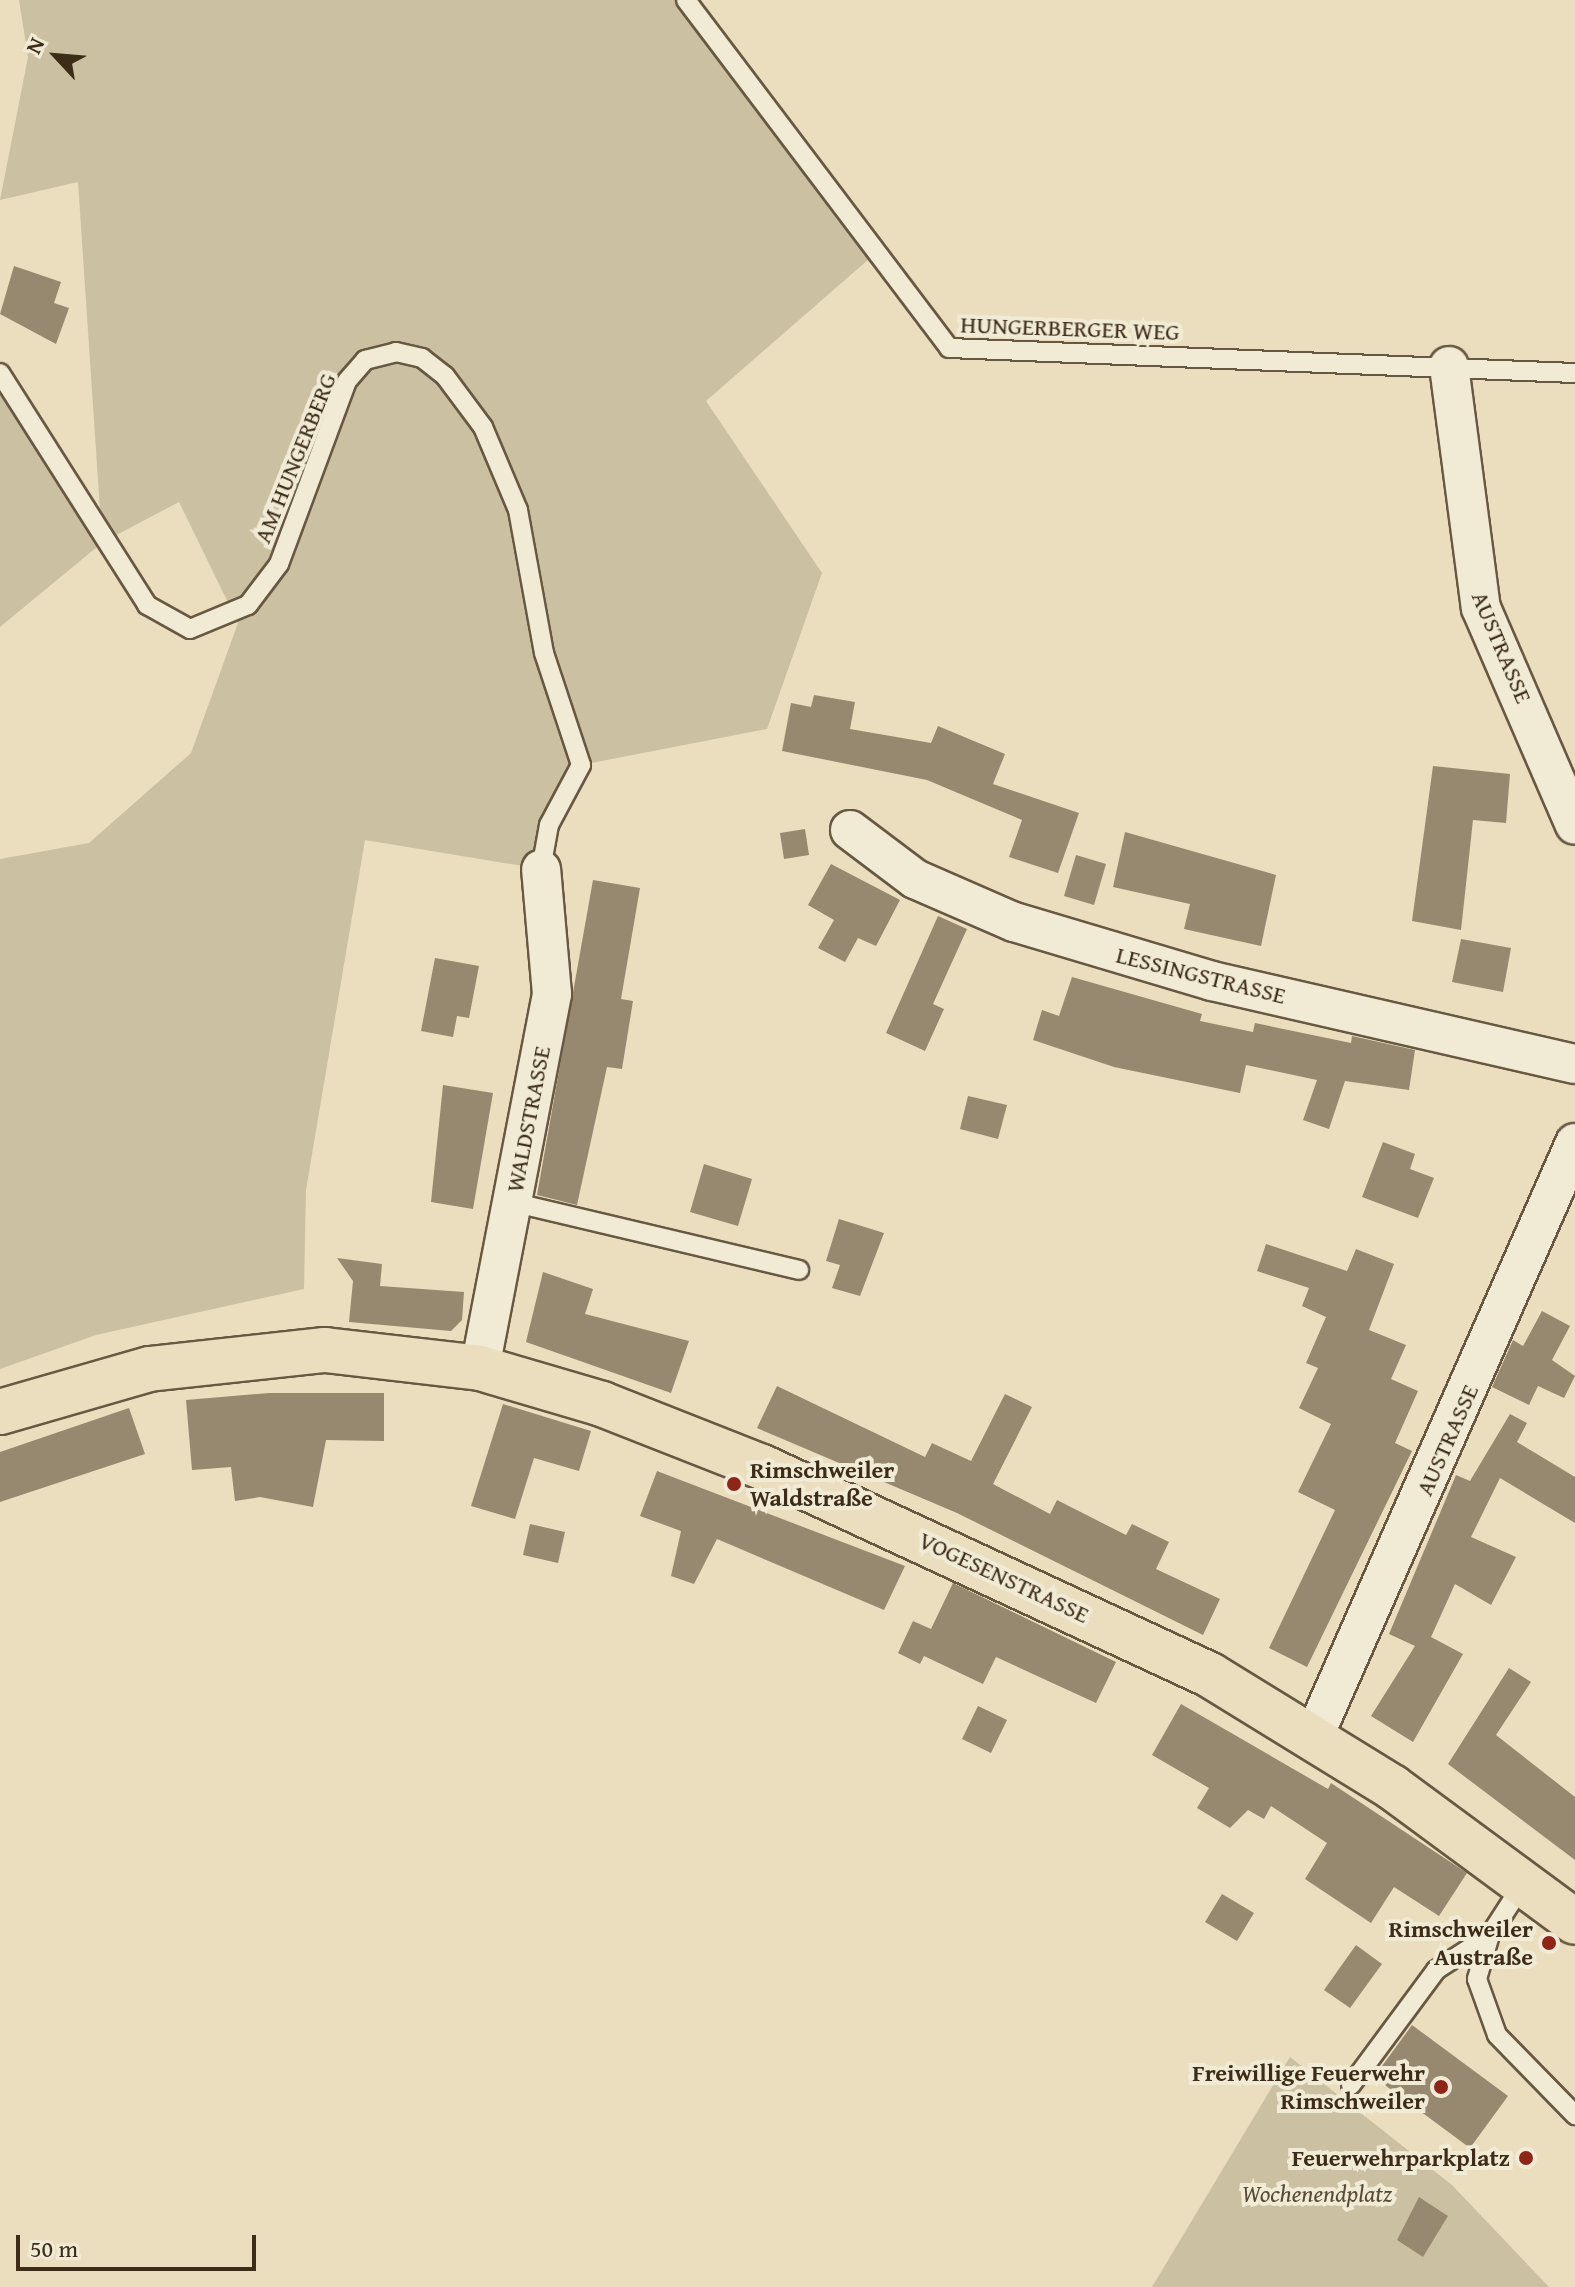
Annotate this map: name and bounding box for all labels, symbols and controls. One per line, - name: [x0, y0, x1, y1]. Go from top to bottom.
- north arrow: [16, 16, 96, 96]
- text: N: [17, 32, 52, 59]
- street label: HUNGERBERGER WEG: [960, 310, 1180, 346]
- street label: AM HUNGERBERG: [248, 369, 342, 547]
- street label: AUSTRASSE: [1466, 587, 1538, 707]
- street label: LESSINGSTRASSE: [1113, 940, 1289, 1010]
- street label: WALDSTRASSE: [500, 1043, 556, 1195]
- street label: AUSTRASSE: [1410, 1380, 1484, 1500]
- place label: Rimschweiler Waldstraße: [750, 1456, 894, 1512]
- marker: Rimschweiler Waldstraße: [725, 1475, 743, 1493]
- street label: VOGESENSTRASSE: [914, 1525, 1094, 1629]
- place label: Rimschweiler Austraße: [1389, 1915, 1533, 1971]
- marker: Rimschweiler Austraße: [1540, 1934, 1558, 1952]
- place label: Freiwillige Feuerwehr Rimschweiler: [1192, 2059, 1425, 2115]
- marker: Freiwillige Feuerwehr Rimschweiler: [1432, 2078, 1450, 2096]
- place label: Feuerwehrparkplatz: [1292, 2144, 1510, 2172]
- marker: Feuerwehrparkplatz: [1517, 2149, 1535, 2167]
- park label: Wochenendplatz: [1242, 2180, 1392, 2208]
- scale bar: [20, 2219, 260, 2269]
- text: 50 m: [30, 2231, 78, 2266]

